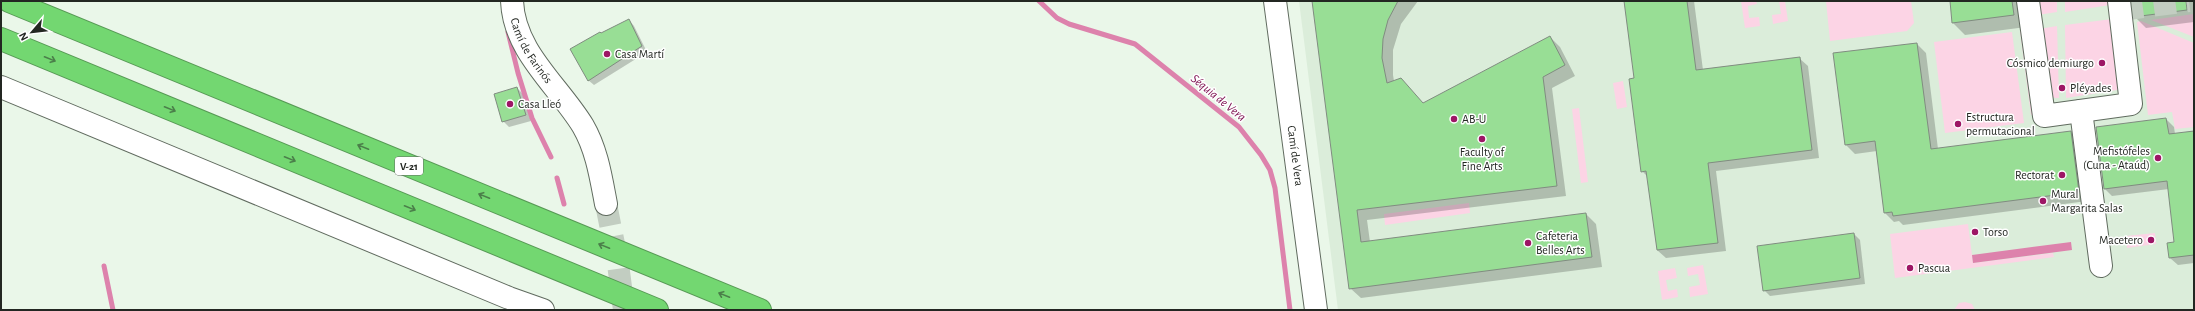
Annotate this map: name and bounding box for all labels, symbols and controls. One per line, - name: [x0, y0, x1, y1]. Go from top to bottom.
- north arrow: [12, 12, 52, 52]
- street label: Camí de Farinós: [508, 17, 555, 85]
- text: N: [17, 30, 30, 42]
- place label: Casa Martí: [615, 48, 664, 60]
- marker: Casa Martí: [602, 49, 612, 59]
- one-way arrow: [44, 56, 56, 64]
- place label: Cósmico demiurgo: [2007, 57, 2094, 69]
- marker: Cósmico demiurgo: [2097, 58, 2107, 68]
- water label: Séquia de Vera: [1188, 72, 1248, 124]
- place label: Pléyades: [2070, 82, 2111, 95]
- marker: Pléyades: [2057, 83, 2067, 93]
- place label: Casa Lleó: [518, 98, 561, 110]
- marker: Casa Lleó: [505, 99, 515, 109]
- one-way arrow: [164, 106, 176, 113]
- place label: Estructura permutacional: [1966, 111, 2035, 137]
- place label: AB-U: [1462, 113, 1486, 125]
- marker: AB-U: [1449, 114, 1459, 124]
- marker: Estructura permutacional: [1953, 119, 1963, 129]
- street label: Camí de Vera: [1286, 125, 1306, 187]
- marker: Faculty of Fine Arts: [1477, 134, 1487, 144]
- one-way arrow: [358, 143, 370, 150]
- place label: Mefistófeles (Cuna - Ataúd): [2083, 145, 2150, 171]
- place label: Faculty of Fine Arts: [1460, 146, 1506, 172]
- marker: Mefistófeles (Cuna - Ataúd): [2153, 153, 2163, 163]
- one-way arrow: [284, 155, 296, 163]
- road number: V-21: [395, 157, 423, 175]
- place label: Rectorat: [2015, 169, 2054, 181]
- marker: Rectorat: [2057, 170, 2067, 180]
- place label: Mural Margarita Salas: [2051, 188, 2123, 214]
- one-way arrow: [478, 192, 490, 200]
- marker: Mural Margarita Salas: [2038, 196, 2048, 206]
- one-way arrow: [404, 205, 416, 212]
- place label: Torso: [1983, 226, 2008, 238]
- marker: Torso: [1970, 227, 1980, 237]
- place label: Cafeteria Belles Arts: [1536, 230, 1585, 256]
- place label: Macetero: [2099, 234, 2143, 246]
- marker: Macetero: [2146, 235, 2156, 245]
- marker: Cafeteria Belles Arts: [1523, 238, 1533, 248]
- one-way arrow: [598, 241, 610, 249]
- place label: Pascua: [1918, 262, 1951, 274]
- marker: Pascua: [1905, 263, 1915, 273]
- one-way arrow: [719, 291, 731, 299]

